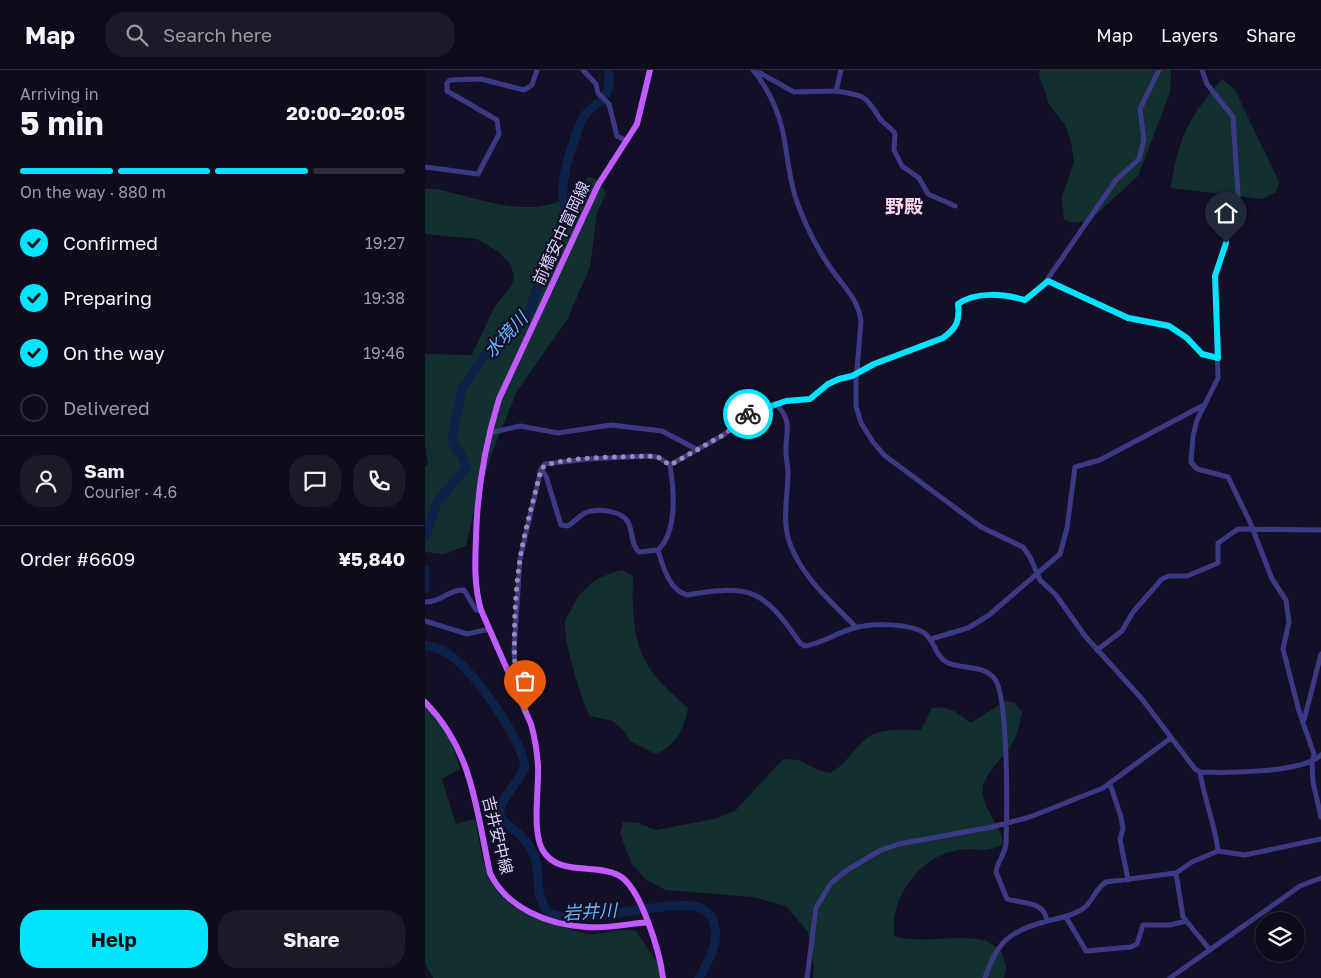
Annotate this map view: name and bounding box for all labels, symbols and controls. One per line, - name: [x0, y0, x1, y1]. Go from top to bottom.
- search box: [105, 12, 455, 57]
- text: Map: [25, 20, 75, 49]
- icon: search: [123, 21, 151, 49]
- text: Search here: [163, 23, 272, 46]
- text: Map: [1096, 24, 1133, 46]
- text: Layers: [1161, 24, 1218, 46]
- text: Share: [1246, 24, 1296, 46]
- text: Arriving in: [20, 84, 99, 104]
- text: 20:00–20:05: [286, 101, 405, 124]
- text: 5 min: [20, 104, 104, 142]
- street label: 前橋安中富岡線: [528, 178, 594, 288]
- text: On the way · 880 m: [20, 182, 166, 202]
- pin: [1205, 192, 1247, 243]
- district label: 野殿: [885, 194, 923, 217]
- icon: home: [1212, 199, 1240, 227]
- icon: check: [20, 229, 48, 257]
- text: Confirmed: [63, 231, 158, 254]
- text: 19:27: [365, 233, 405, 253]
- icon: check: [20, 284, 48, 312]
- text: Preparing: [63, 286, 152, 309]
- text: 19:38: [364, 288, 405, 308]
- water label: 水境川: [479, 306, 533, 362]
- icon: check: [20, 339, 48, 367]
- text: On the way: [63, 341, 165, 364]
- text: 19:46: [363, 343, 405, 363]
- courier: [723, 389, 773, 439]
- text: Delivered: [63, 396, 150, 419]
- icon: bike: [734, 400, 762, 428]
- button: person: [20, 455, 72, 507]
- button: chat: [289, 455, 341, 507]
- button: phone: [353, 455, 405, 507]
- text: Sam: [84, 459, 124, 482]
- text: Courier · 4.6: [84, 482, 177, 502]
- text: Order #6609: [20, 547, 135, 570]
- text: ¥5,840: [338, 547, 405, 570]
- pin: [504, 660, 546, 711]
- icon: bag: [511, 667, 539, 695]
- street label: 吉井安中線: [479, 794, 517, 876]
- water label: 岩井川: [562, 898, 619, 923]
- button: Help: [20, 910, 208, 968]
- button: Share: [218, 910, 405, 968]
- map controls: [1255, 912, 1305, 962]
- button: layers: [1255, 912, 1305, 962]

